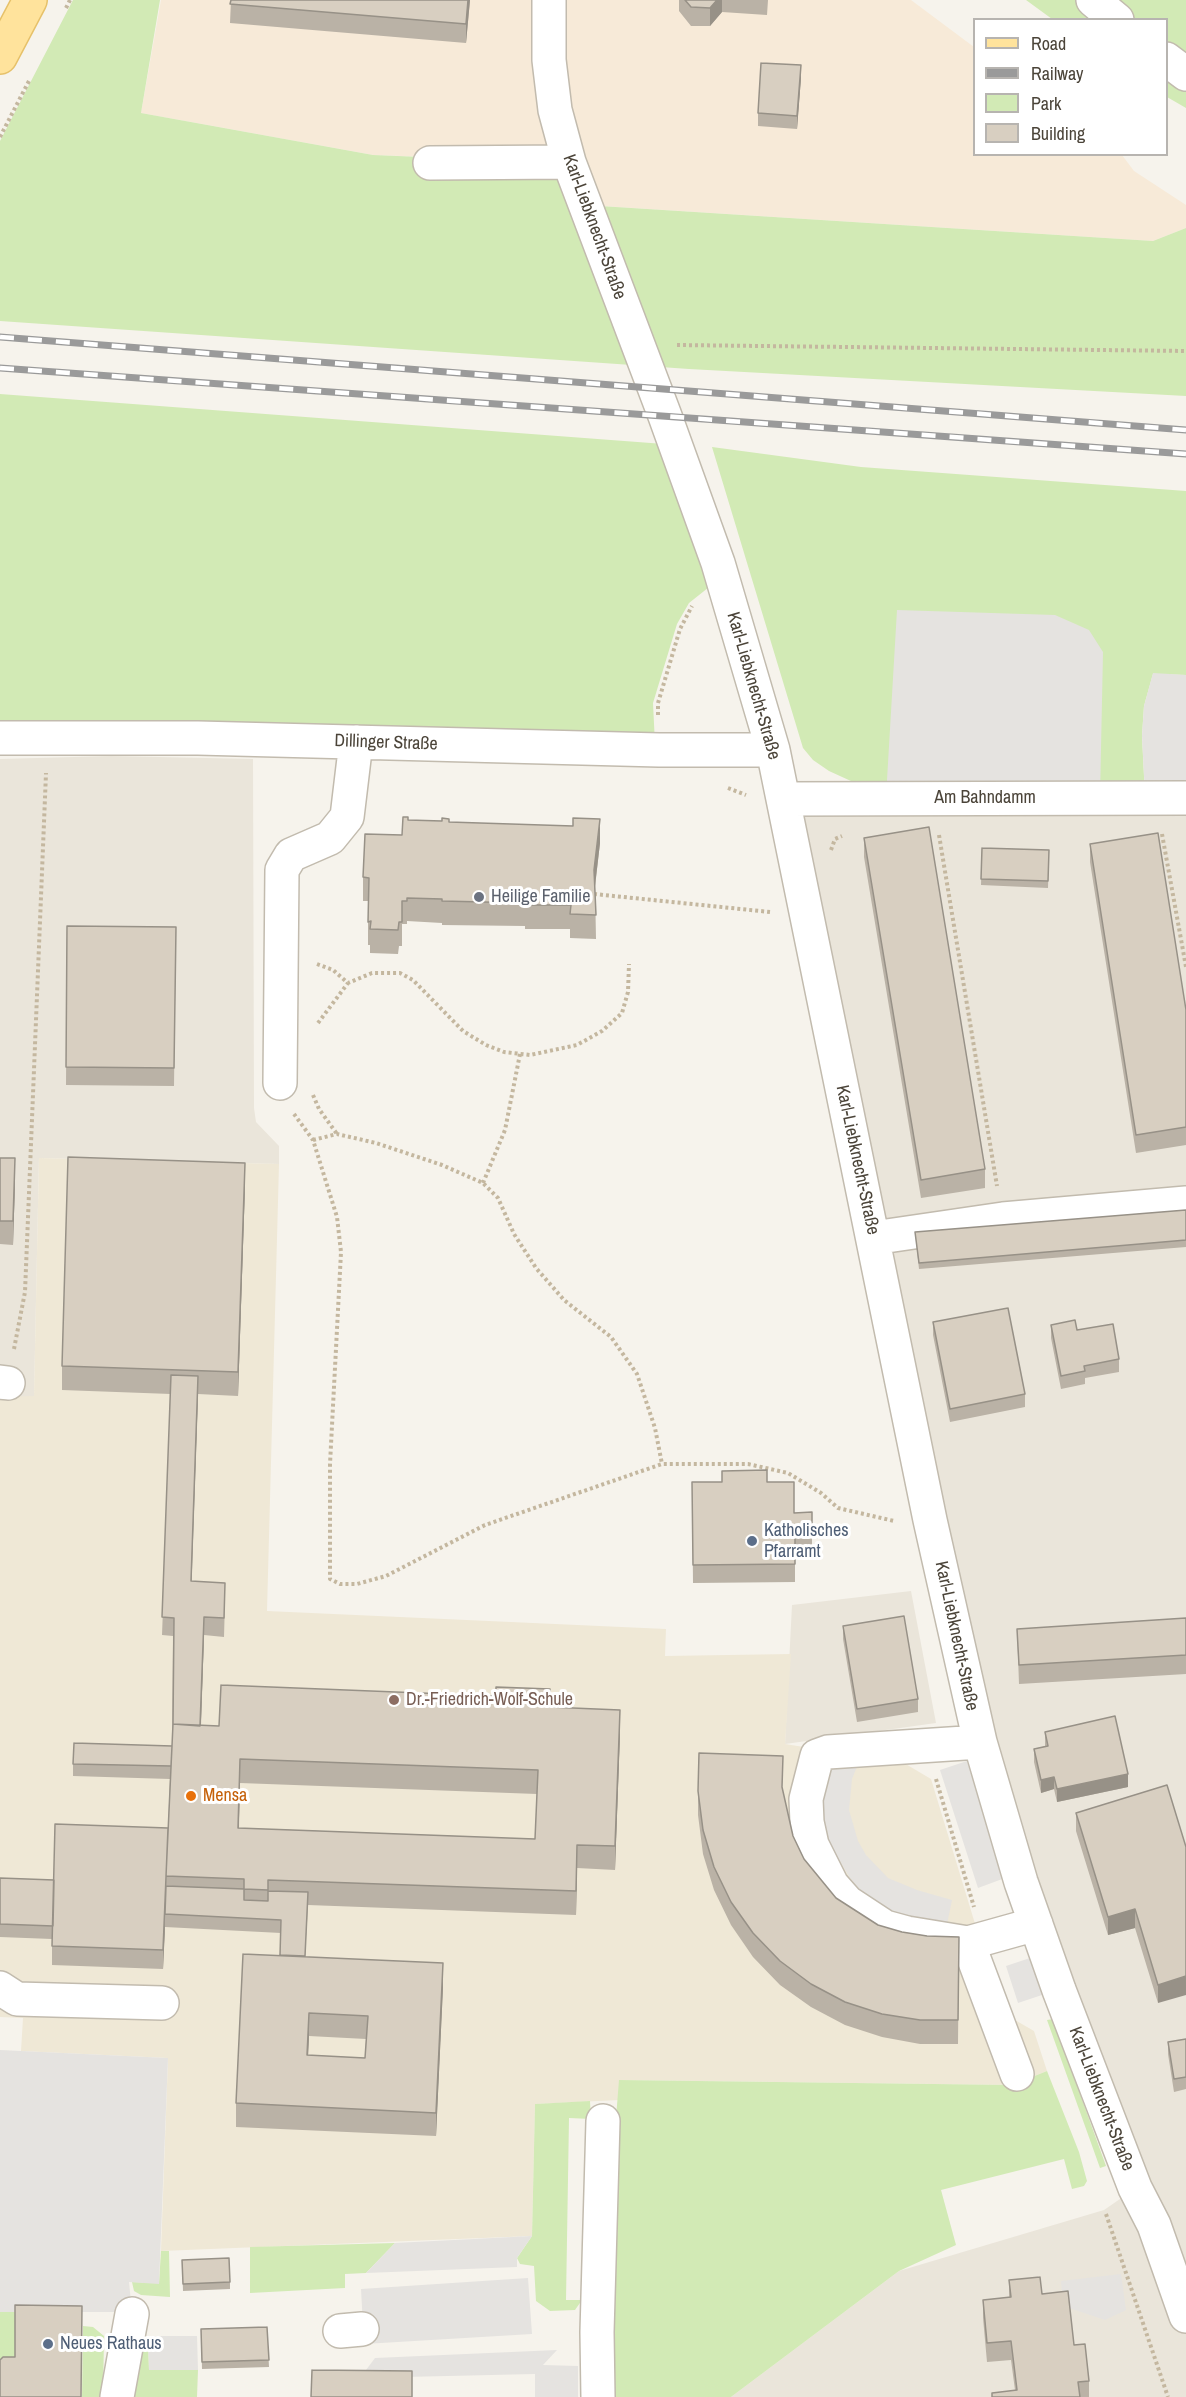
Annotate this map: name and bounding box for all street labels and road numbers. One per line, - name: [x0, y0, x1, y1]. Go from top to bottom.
- street label: Karl-Liebknecht-Straße: [558, 152, 630, 302]
- street label: Karl-Liebknecht-Straße: [722, 610, 784, 762]
- street label: Dillinger Straße: [334, 730, 438, 756]
- street label: Am Bahndamm: [934, 787, 1036, 809]
- street label: Karl-Liebknecht-Straße: [831, 1083, 883, 1237]
- street label: Karl-Liebknecht-Straße: [930, 1559, 982, 1713]
- street label: Karl-Liebknecht-Straße: [1064, 2024, 1138, 2174]

